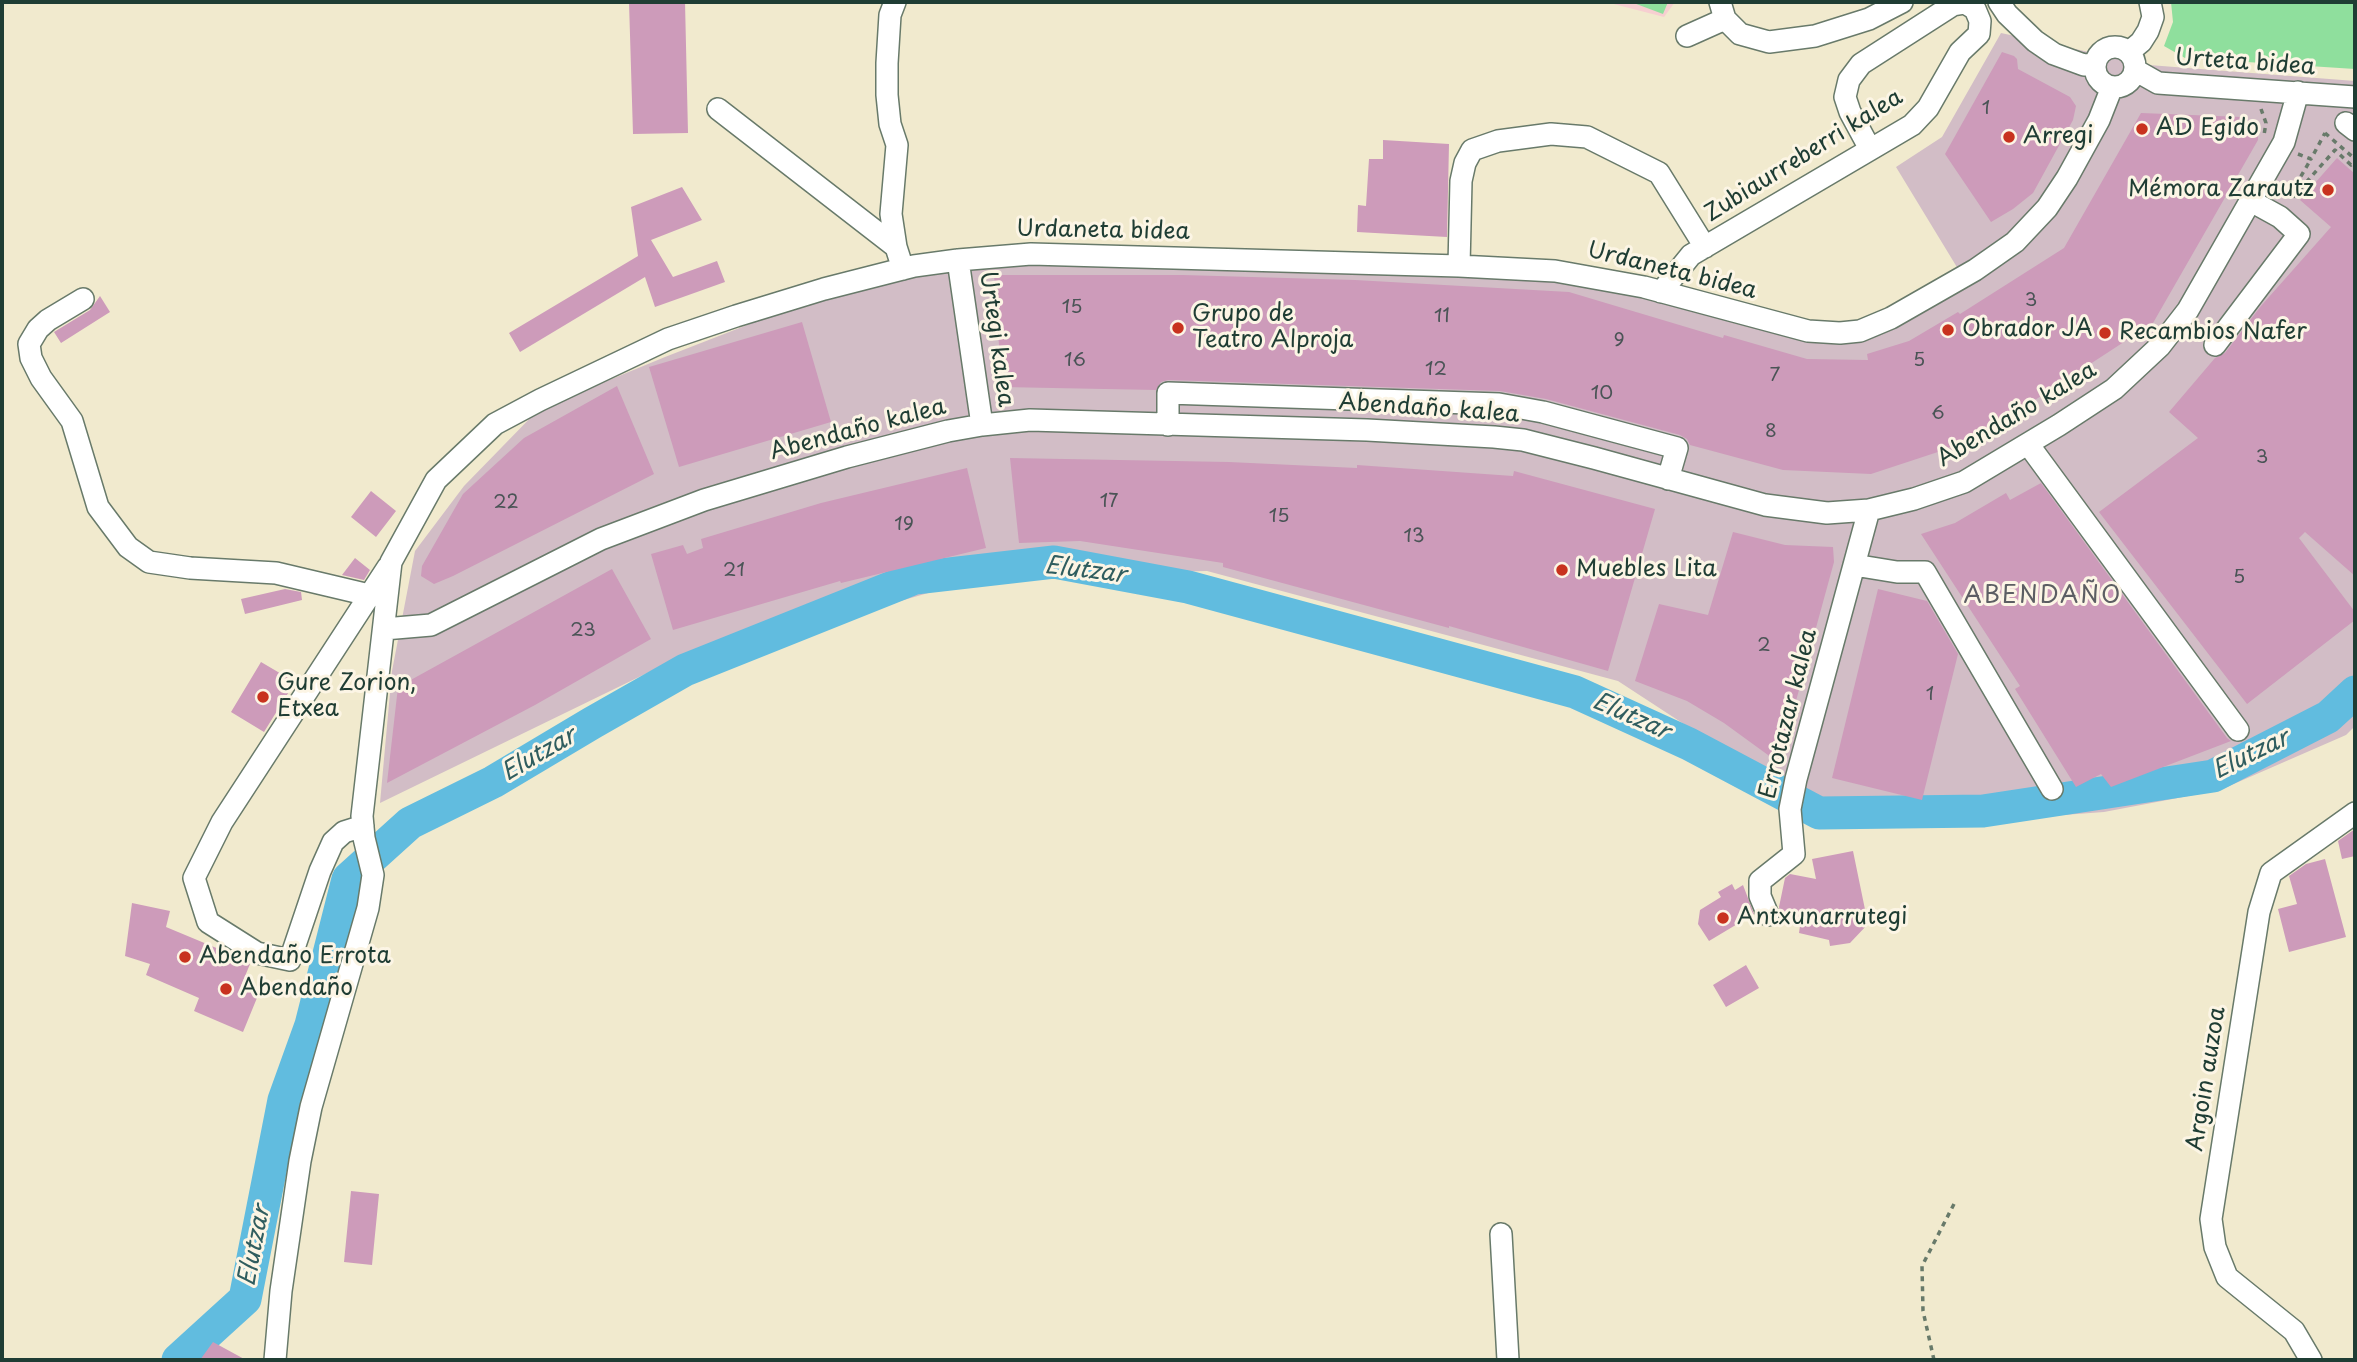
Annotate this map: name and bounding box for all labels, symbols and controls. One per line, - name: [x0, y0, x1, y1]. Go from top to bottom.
- street label: Urteta bidea: [2174, 44, 2316, 82]
- street label: Zubiaurreberri kalea: [1700, 84, 1908, 228]
- house number: 1: [1982, 98, 1990, 120]
- place label: AD Egido: [2156, 115, 2259, 143]
- marker: AD Egido: [2134, 121, 2150, 137]
- place label: Arregi: [2023, 123, 2094, 151]
- marker: Arregi: [2001, 129, 2017, 145]
- place label: Mémora Zarautz: [2128, 176, 2314, 204]
- marker: Mémora Zarautz: [2320, 182, 2336, 198]
- street label: Urdaneta bidea: [1016, 216, 1190, 246]
- street label: Urdaneta bidea: [1584, 237, 1760, 305]
- street label: Urtegi kalea: [973, 269, 1019, 409]
- house number: 3: [2025, 290, 2037, 312]
- house number: 15: [1062, 297, 1082, 319]
- place label: Grupo de Teatro Alproja: [1192, 301, 1353, 355]
- house number: 11: [1434, 306, 1450, 328]
- place label: Obrador JA: [1962, 316, 2093, 344]
- place label: Recambios Nafer: [2119, 319, 2307, 347]
- marker: Grupo de Teatro Alproja: [1170, 320, 1186, 336]
- marker: Obrador JA: [1940, 322, 1956, 338]
- marker: Recambios Nafer: [2097, 325, 2113, 341]
- house number: 9: [1613, 330, 1625, 352]
- house number: 16: [1064, 350, 1086, 372]
- house number: 5: [1913, 350, 1925, 372]
- street label: Abendaño kalea: [1932, 357, 2102, 473]
- house number: 12: [1425, 359, 1447, 381]
- house number: 7: [1770, 365, 1780, 387]
- house number: 10: [1591, 383, 1613, 405]
- street label: Abendaño kalea: [1338, 389, 1520, 429]
- street label: Abendaño kalea: [767, 393, 949, 467]
- house number: 6: [1931, 403, 1945, 425]
- house number: 8: [1765, 421, 1777, 443]
- house number: 3: [2256, 447, 2268, 469]
- house number: 17: [1100, 491, 1118, 513]
- house number: 22: [493, 492, 519, 514]
- house number: 15: [1269, 506, 1289, 528]
- house number: 19: [894, 514, 914, 536]
- house number: 13: [1403, 526, 1425, 548]
- water label: Elutzar: [1043, 552, 1127, 590]
- place label: Muebles Lita: [1576, 556, 1717, 584]
- house number: 21: [723, 560, 745, 582]
- marker: Muebles Lita: [1554, 562, 1570, 578]
- house number: 5: [2233, 567, 2245, 589]
- district label: ABENDAÑO: [1965, 582, 2121, 610]
- house number: 23: [570, 620, 596, 642]
- street label: Errotazar kalea: [1755, 626, 1823, 802]
- house number: 2: [1757, 635, 1771, 657]
- place label: Gure Zorion, Etxea: [277, 670, 416, 724]
- house number: 1: [1926, 684, 1934, 706]
- water label: Elutzar: [1588, 687, 1674, 747]
- marker: Gure Zorion, Etxea: [255, 689, 271, 705]
- water label: Elutzar: [497, 722, 581, 788]
- water label: Elutzar: [2208, 724, 2294, 786]
- place label: Antxunarrutegi: [1737, 904, 1908, 932]
- marker: Antxunarrutegi: [1715, 910, 1731, 926]
- place label: Abendaño Errota: [199, 943, 391, 971]
- marker: Abendaño Errota: [177, 949, 193, 965]
- place label: Abendaño: [240, 975, 353, 1003]
- marker: Abendaño: [218, 981, 234, 997]
- street label: Argoin auzoa: [2182, 1005, 2232, 1153]
- water label: Elutzar: [233, 1203, 277, 1289]

